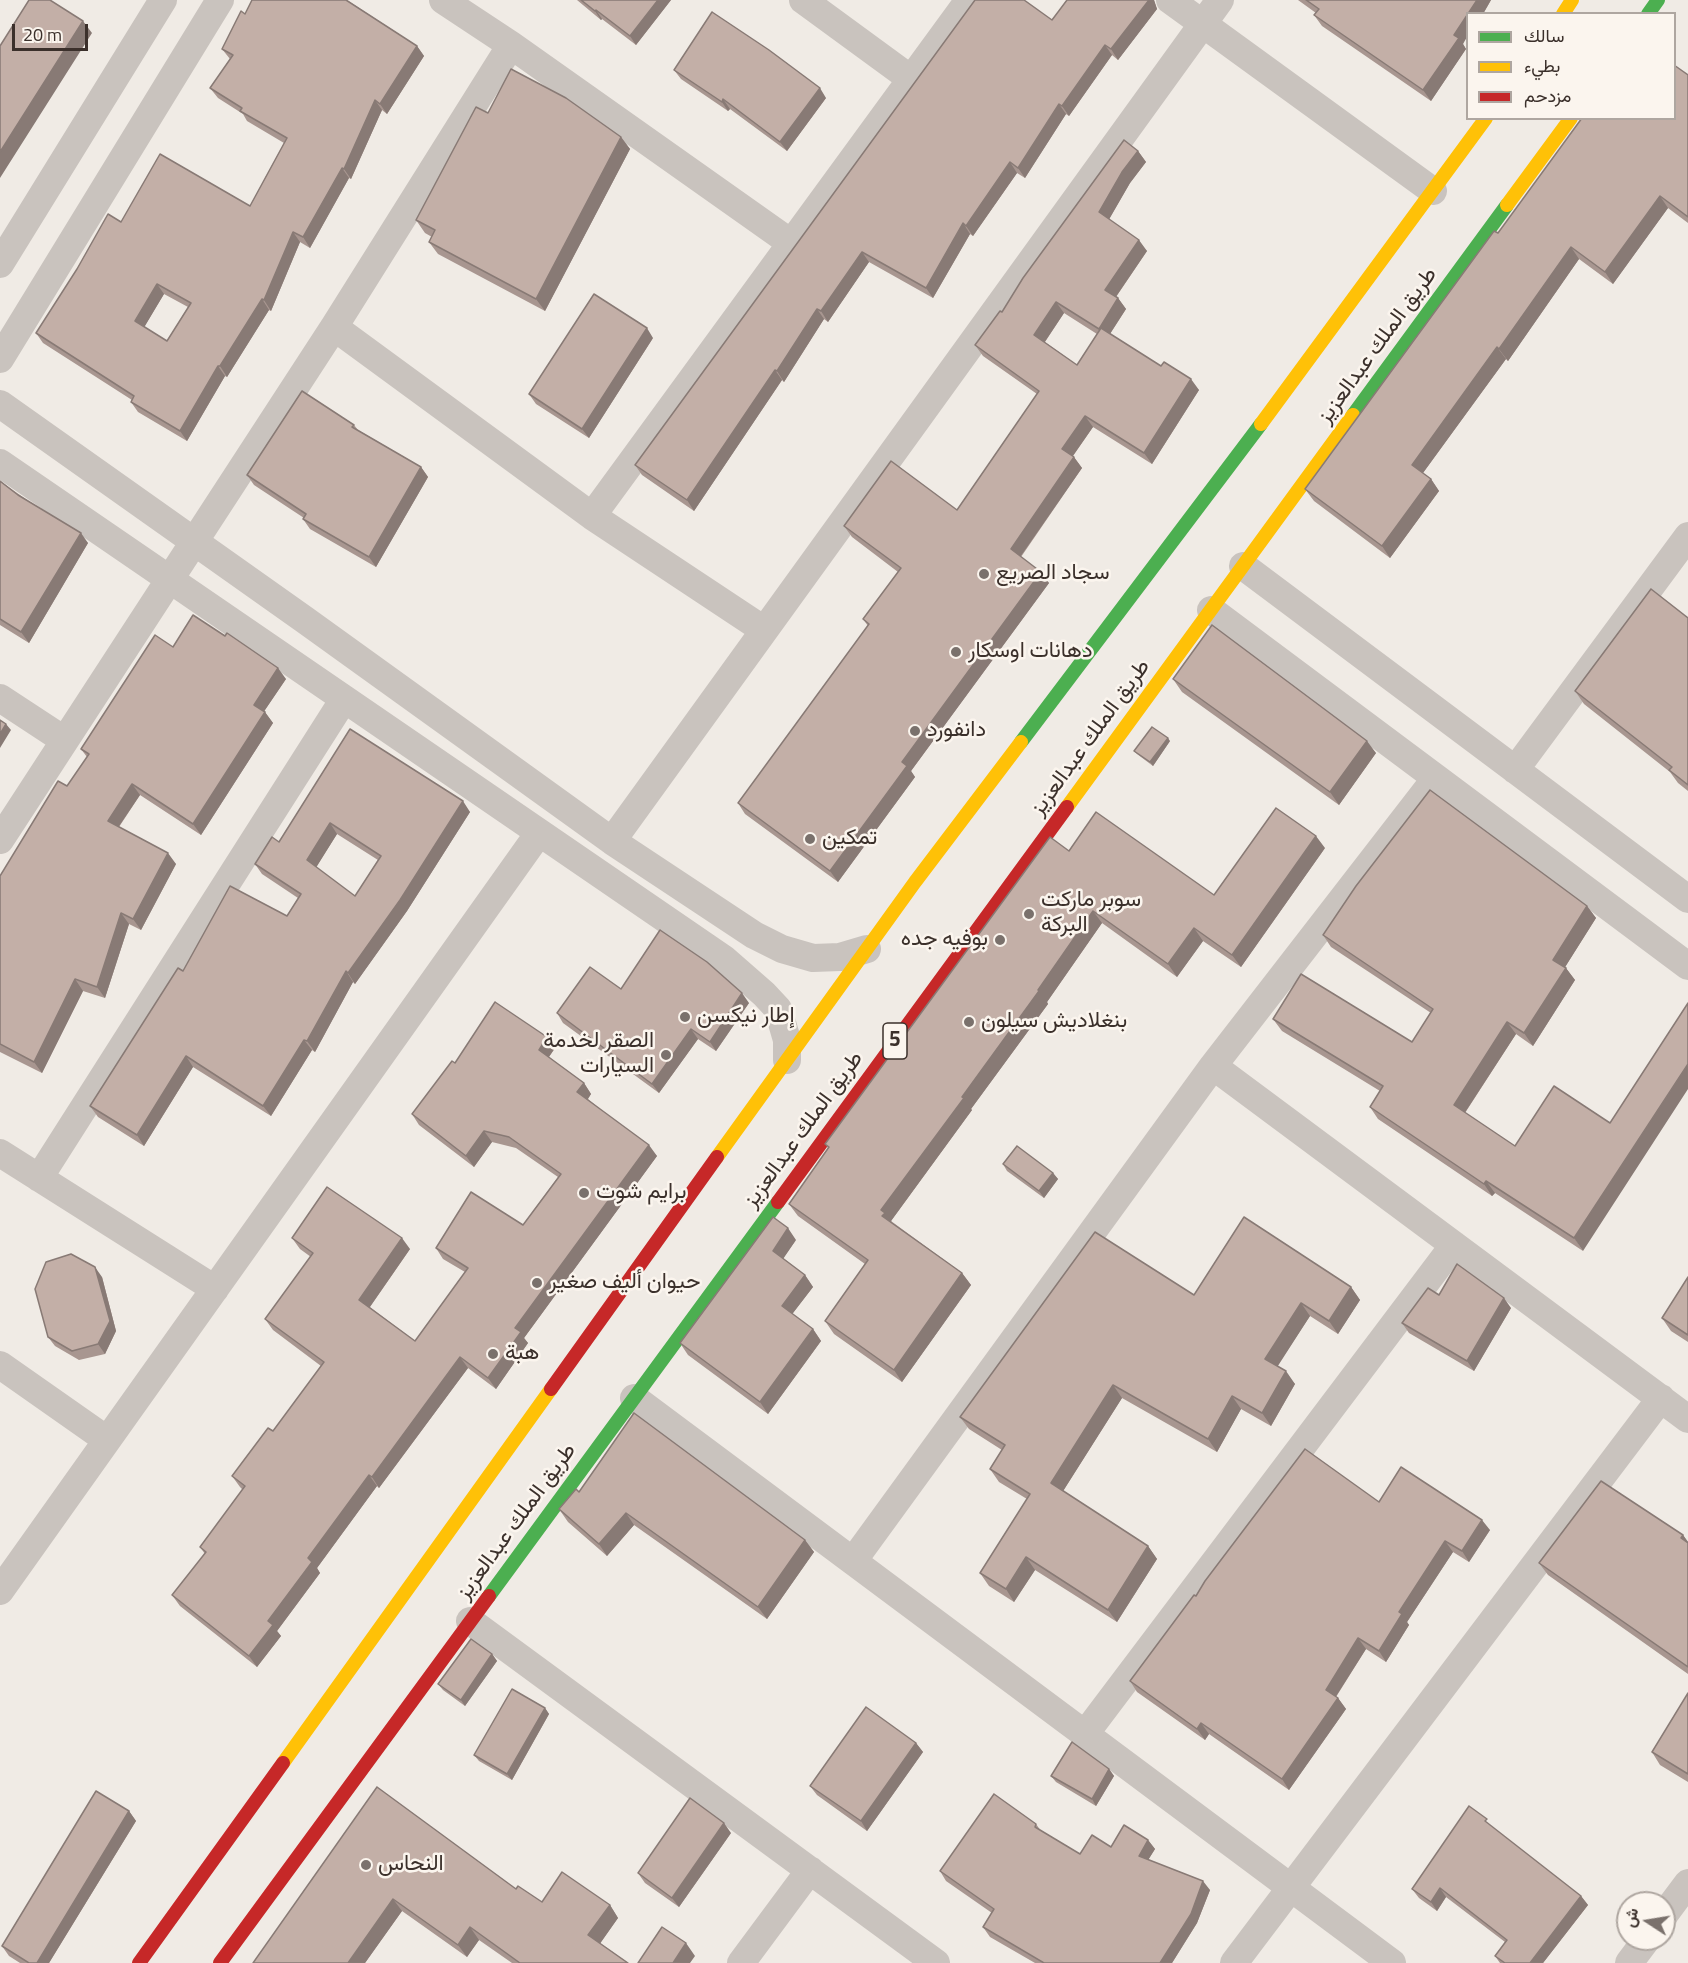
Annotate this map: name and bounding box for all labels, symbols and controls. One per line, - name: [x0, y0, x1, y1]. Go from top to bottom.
- scale bar: [15, 12, 92, 50]
- legend: [1466, 12, 1676, 120]
- text: 20 m: [23, 21, 62, 48]
- text: سالك: [1524, 22, 1564, 49]
- text: بطيء: [1524, 52, 1560, 79]
- text: مزدحم: [1524, 82, 1571, 109]
- street label: طريق الملك عبدالعزيز: [1312, 263, 1444, 429]
- place label: سجاد الصريع: [996, 561, 1110, 587]
- marker: سجاد الصريع: [977, 567, 991, 581]
- place label: دهانات اوسكار: [968, 639, 1092, 665]
- marker: دهانات اوسكار: [949, 645, 963, 659]
- street label: طريق الملك عبدالعزيز: [1025, 655, 1157, 821]
- place label: دانفورد: [927, 718, 986, 744]
- marker: دانفورد: [908, 724, 922, 738]
- place label: تمكين: [822, 826, 877, 852]
- marker: تمكين: [803, 832, 817, 846]
- place label: سوبر ماركت البركة: [1041, 888, 1141, 939]
- marker: سوبر ماركت البركة: [1022, 907, 1036, 921]
- place label: بوفيه جده: [901, 927, 988, 953]
- marker: بوفيه جده: [993, 933, 1007, 947]
- place label: إطار نيكسن: [697, 1004, 794, 1030]
- place label: بنغلاديش سيلون: [981, 1009, 1127, 1035]
- marker: إطار نيكسن: [678, 1010, 692, 1024]
- marker: بنغلاديش سيلون: [962, 1015, 976, 1029]
- road number: 5: [883, 1023, 907, 1059]
- place label: الصقر لخدمة السيارات: [543, 1029, 654, 1080]
- street label: طريق الملك عبدالعزيز: [738, 1047, 870, 1213]
- marker: الصقر لخدمة السيارات: [659, 1048, 673, 1062]
- place label: برايم شوت: [596, 1180, 687, 1206]
- marker: برايم شوت: [577, 1186, 591, 1200]
- place label: حيوان أليف صغير: [549, 1270, 700, 1296]
- marker: حيوان أليف صغير: [530, 1276, 544, 1290]
- place label: هبة: [505, 1341, 539, 1367]
- marker: هبة: [486, 1347, 500, 1361]
- street label: طريق الملك عبدالعزيز: [451, 1439, 583, 1605]
- place label: النحاس: [378, 1852, 444, 1878]
- marker: النحاس: [359, 1858, 373, 1872]
- north arrow: [1616, 1891, 1676, 1951]
- text: ش: [1617, 1906, 1644, 1930]

